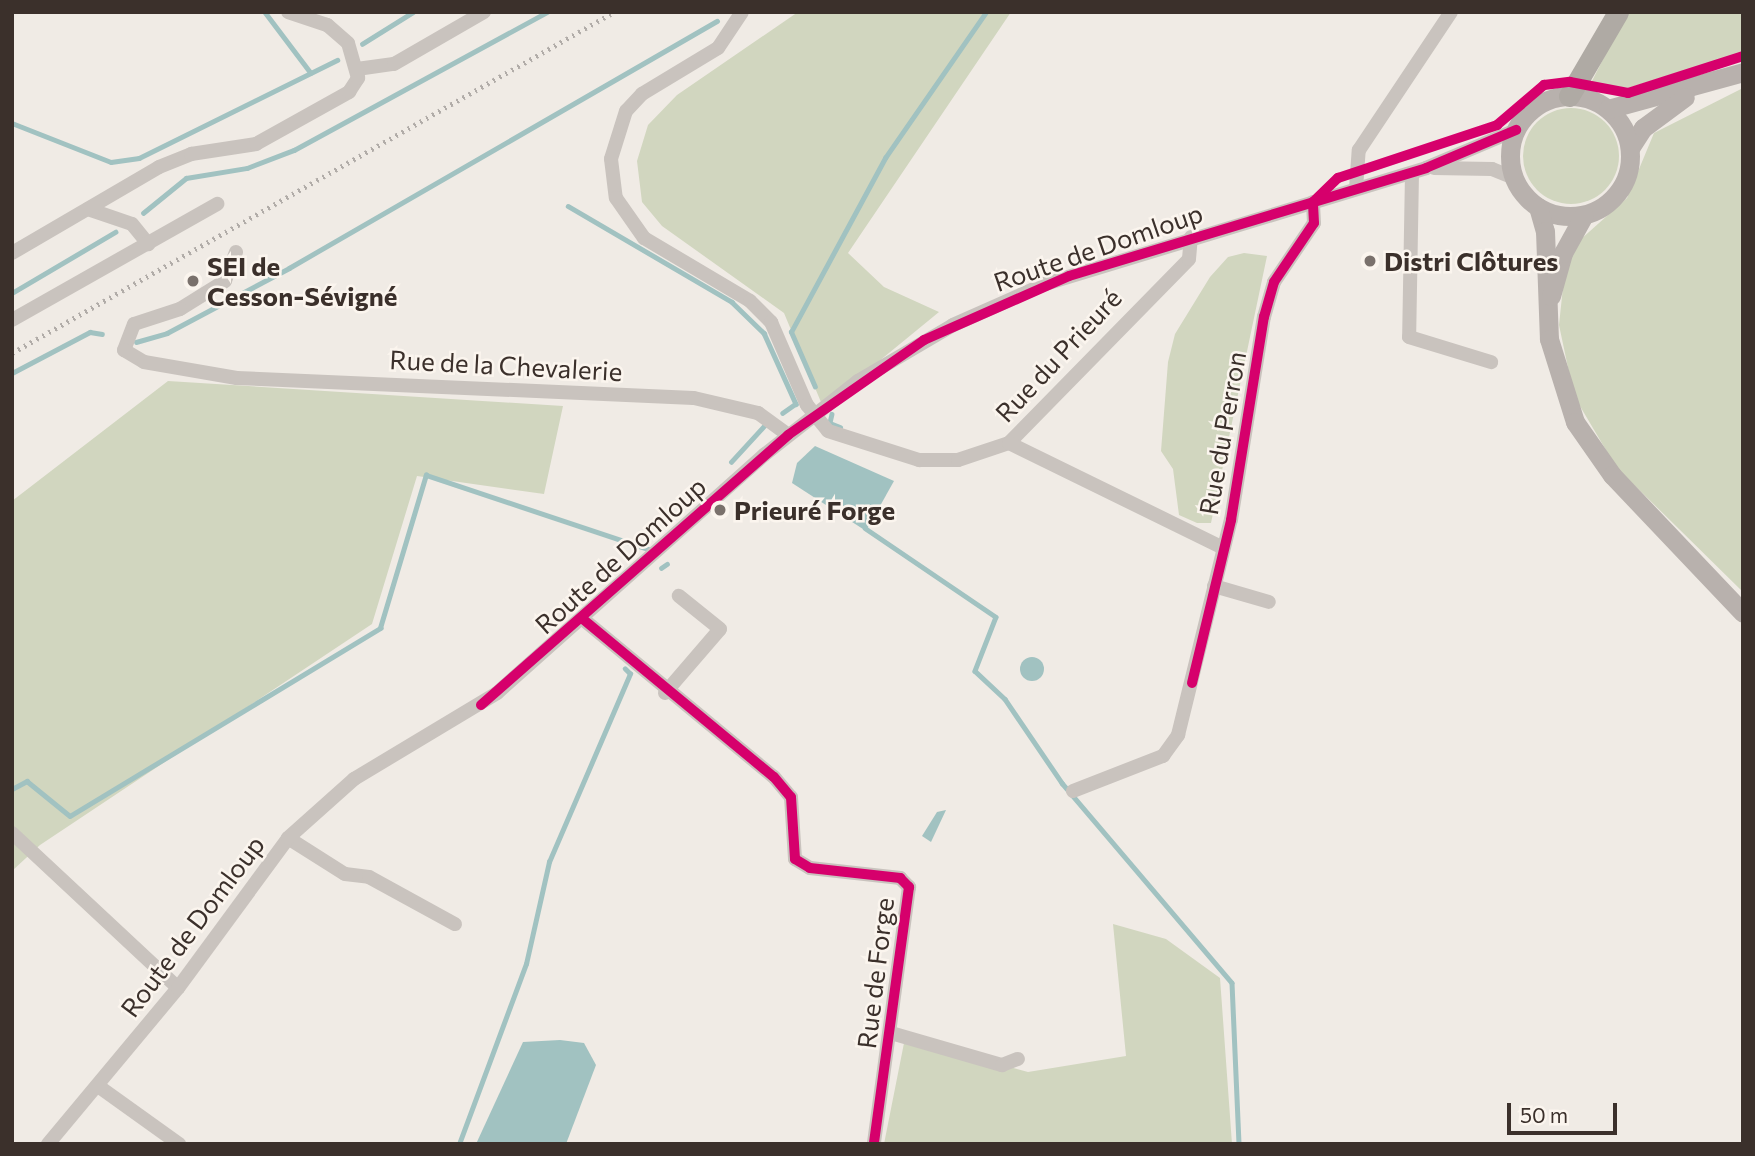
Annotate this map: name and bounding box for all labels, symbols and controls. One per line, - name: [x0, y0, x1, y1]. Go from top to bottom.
- street label: Route de Domloup: [989, 197, 1207, 297]
- place label: Distri Clôtures: [1384, 245, 1558, 277]
- place label: SEI de Cesson-Sévigné: [207, 250, 398, 312]
- marker: Distri Clôtures: [1362, 253, 1378, 269]
- marker: SEI de Cesson-Sévigné: [185, 273, 201, 289]
- street label: Rue du Prieuré: [989, 282, 1127, 428]
- street label: Rue de la Chevalerie: [389, 343, 623, 387]
- street label: Rue du Perron: [1192, 349, 1252, 517]
- street label: Route de Domloup: [528, 470, 712, 640]
- place label: Prieuré Forge: [734, 494, 895, 526]
- marker: Prieuré Forge: [712, 502, 728, 518]
- street label: Route de Domloup: [114, 829, 270, 1023]
- street label: Rue de Forge: [850, 896, 900, 1050]
- scale bar: [1510, 1090, 1620, 1134]
- text: 50 m: [1520, 1102, 1568, 1127]

